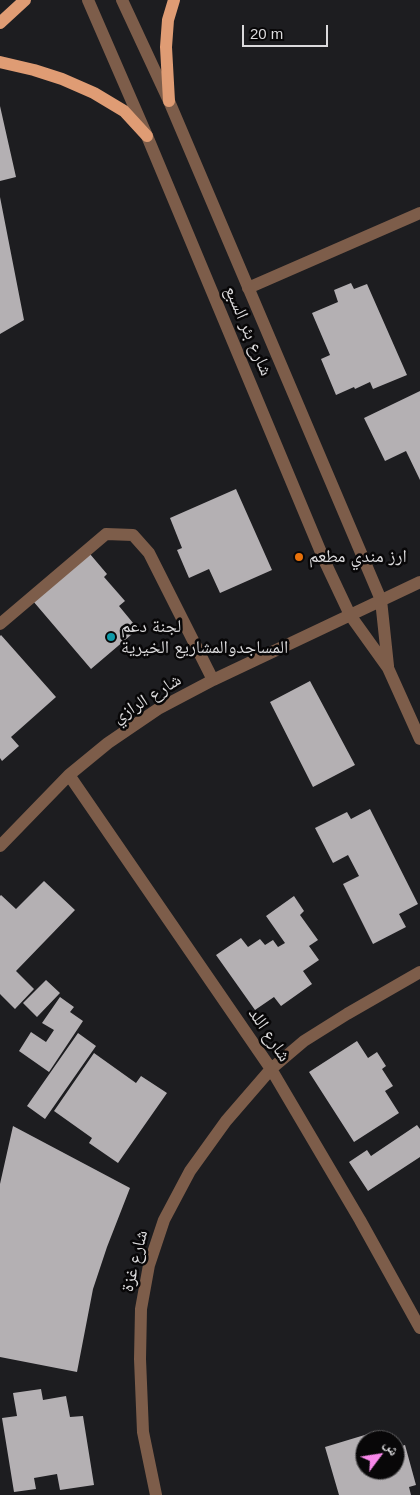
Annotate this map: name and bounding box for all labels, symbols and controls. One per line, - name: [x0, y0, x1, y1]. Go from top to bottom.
- scale bar: [245, 15, 331, 47]
- text: 20 m: [250, 25, 283, 42]
- street label: شارع بئر السبع: [219, 283, 277, 379]
- place label: ارز مندي مطعم: [309, 546, 407, 568]
- marker: ارز مندي مطعم: [293, 551, 305, 563]
- place label: لجنة دعم المساجدوالمشاريع الخيرية: [121, 616, 288, 659]
- marker: لجنة دعم المساجدوالمشاريع الخيرية: [105, 631, 117, 643]
- street label: شارع الرازي: [109, 669, 185, 729]
- street label: شارع اللد: [243, 1004, 295, 1066]
- street label: شارع غزة: [117, 1228, 153, 1294]
- north arrow: [355, 1430, 405, 1480]
- text: ش: [381, 1437, 403, 1458]

